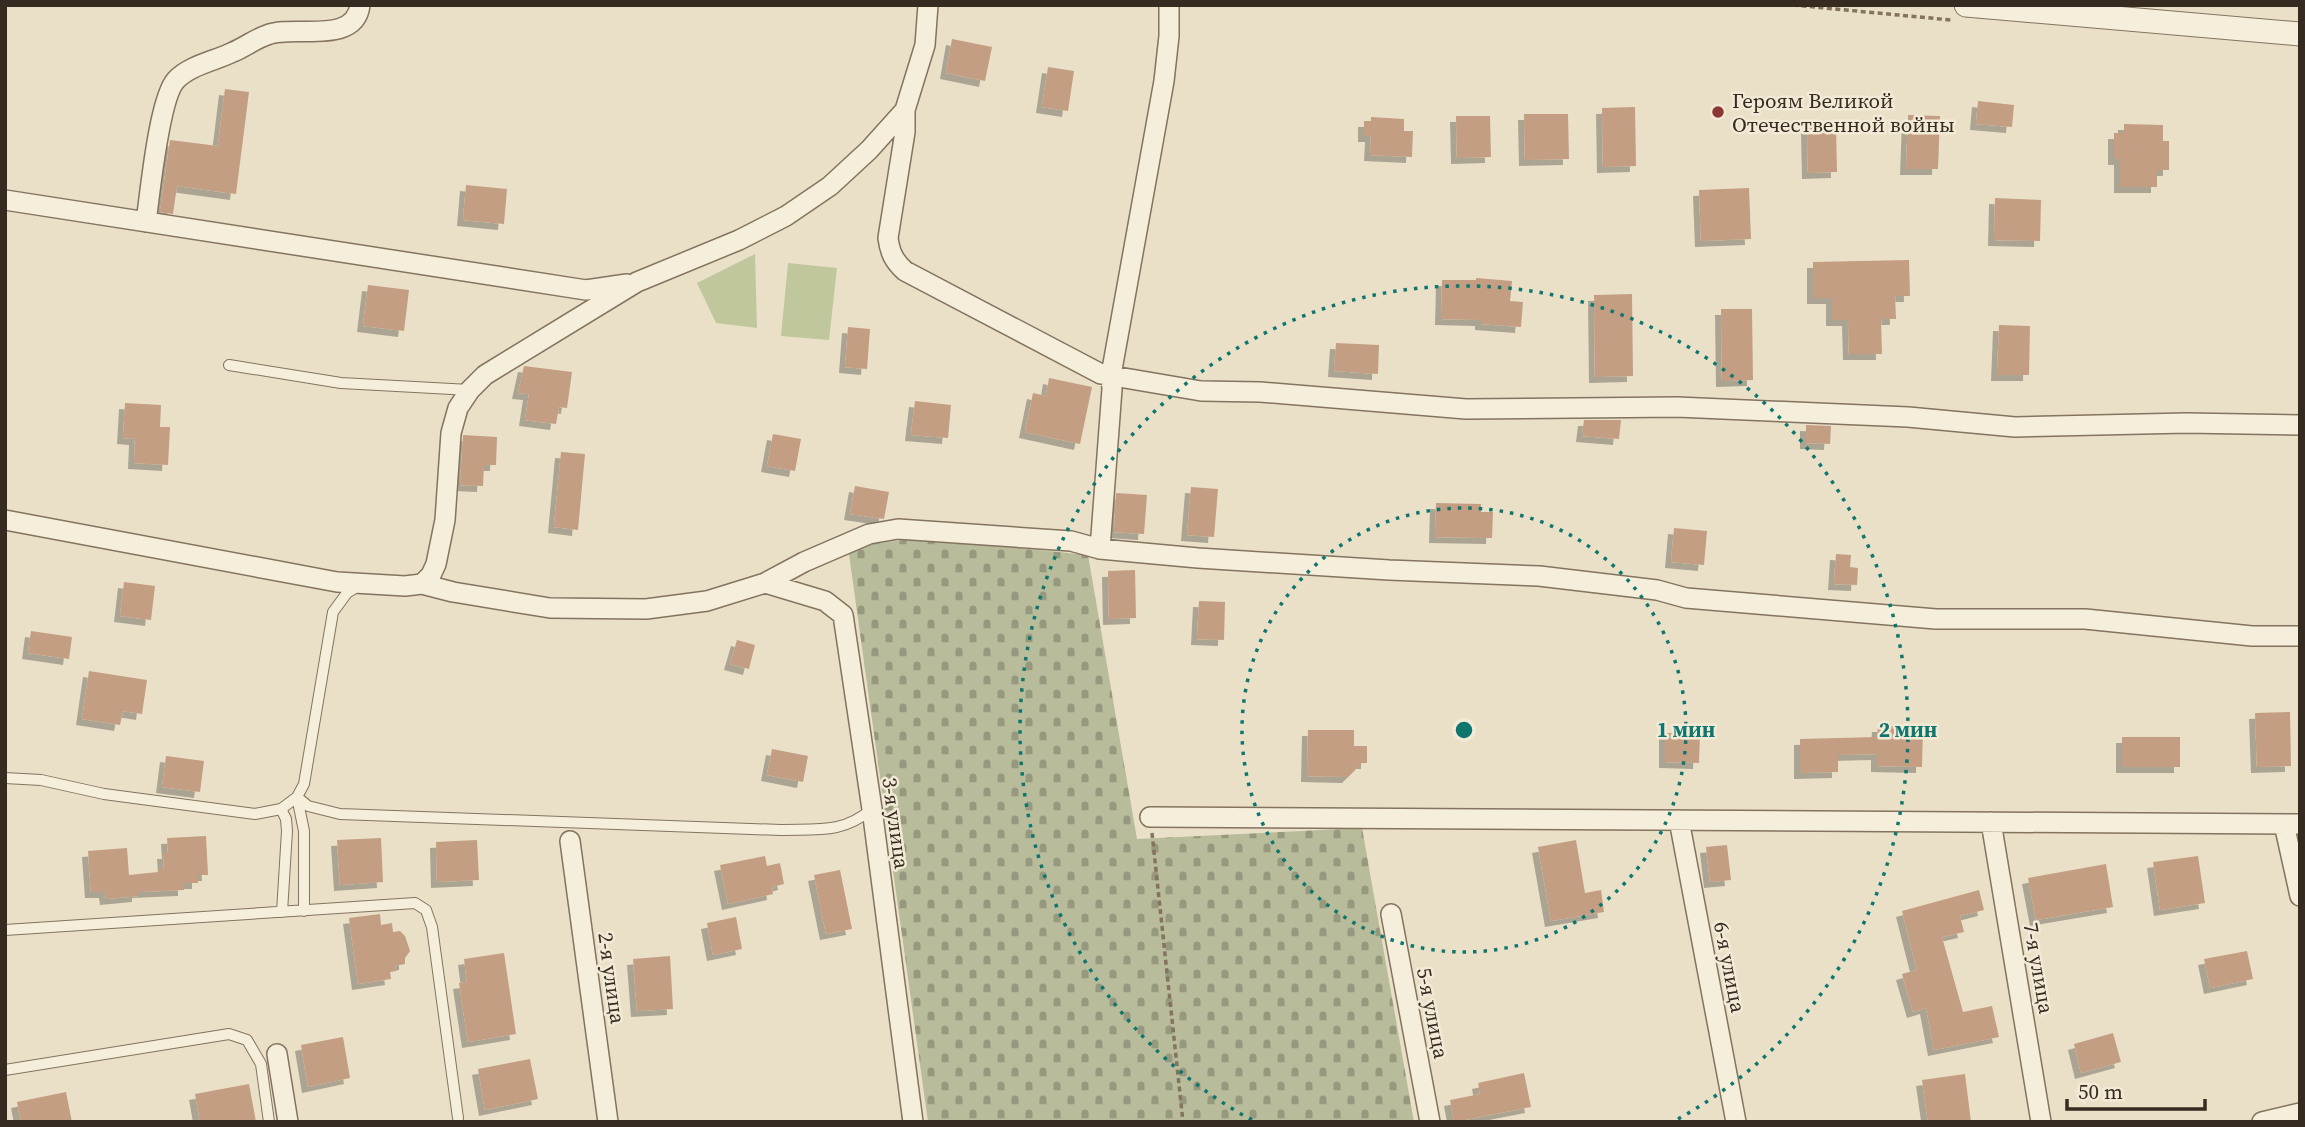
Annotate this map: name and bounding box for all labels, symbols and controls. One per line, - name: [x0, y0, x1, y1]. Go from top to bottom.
- place label: Героям Великой Отечественной войны: [1732, 86, 1955, 139]
- marker: Героям Великой Отечественной войны: [1710, 104, 1726, 120]
- text: 1 мин: [1657, 715, 1715, 744]
- text: 2 мин: [1879, 715, 1937, 744]
- centre of rings: [1452, 718, 1476, 742]
- street label: 3-я улица: [875, 775, 917, 871]
- street label: 6-я улица: [1707, 919, 1753, 1015]
- street label: 7-я улица: [2017, 920, 2061, 1016]
- street label: 2-я улица: [591, 930, 633, 1026]
- street label: 5-я улица: [1410, 965, 1456, 1061]
- scale bar: [2067, 1068, 2205, 1112]
- text: 50 m: [2078, 1077, 2123, 1106]

